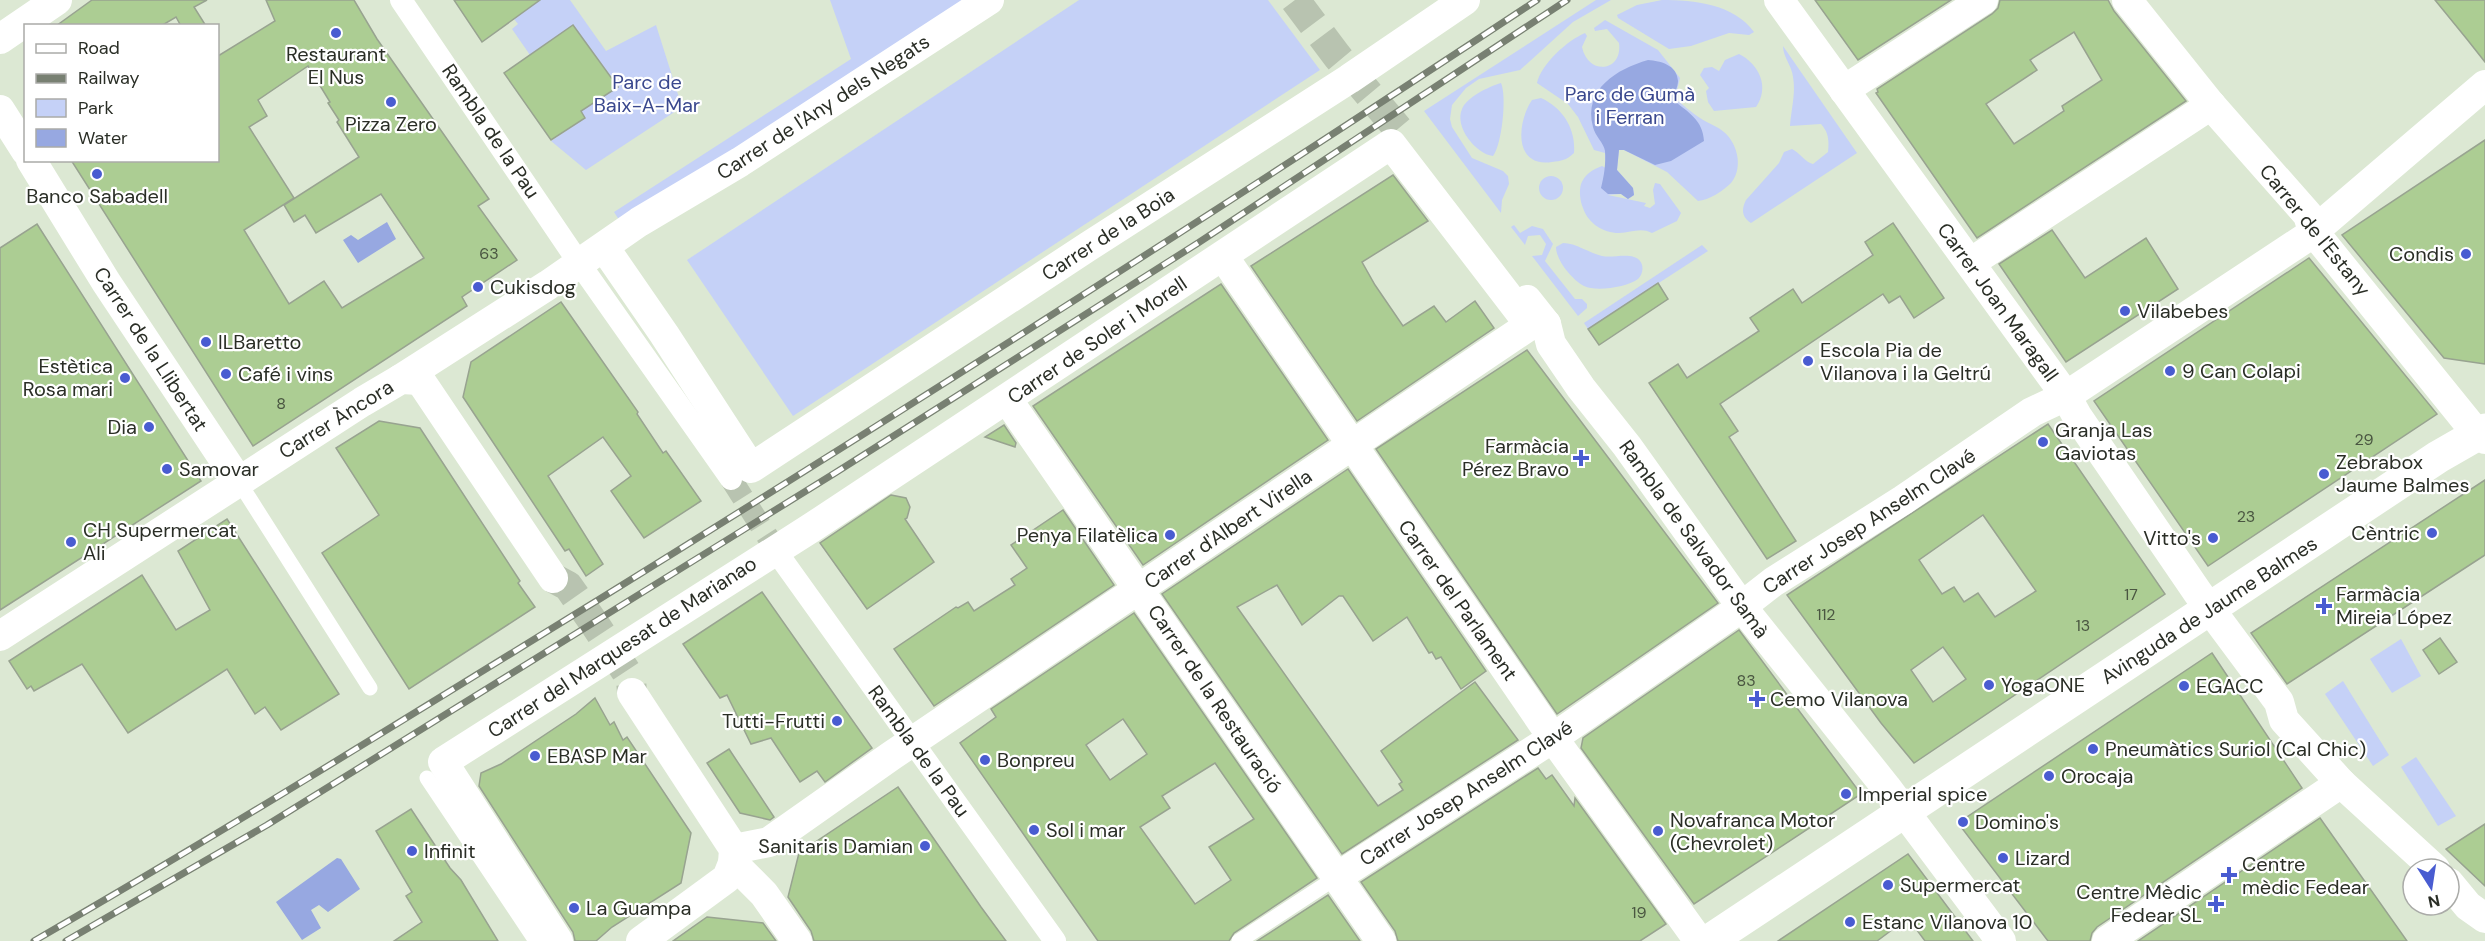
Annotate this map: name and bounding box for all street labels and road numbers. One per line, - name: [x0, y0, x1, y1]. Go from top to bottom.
- street label: Carrer de l'Any dels Negats: [712, 28, 934, 186]
- street label: Rambla de la Pau: [436, 59, 546, 203]
- street label: Carrer de l'Estany: [2254, 159, 2376, 301]
- street label: Carrer de la Boia: [1037, 181, 1179, 287]
- street label: Carrer Joan Maragall: [1932, 217, 2064, 387]
- street label: Carrer de la Llibertat: [88, 262, 214, 436]
- street label: Carrer de Soler i Morell: [1002, 270, 1192, 410]
- street label: Carrer Àncora: [274, 374, 398, 464]
- street label: Rambla de Salvador Samà: [1613, 435, 1775, 643]
- street label: Carrer Josep Anselm Clavé: [1757, 442, 1981, 600]
- street label: Carrer d'Albert Virella: [1139, 463, 1317, 595]
- street label: Carrer del Parlament: [1393, 514, 1523, 686]
- street label: Avinguda de Jaume Balmes: [2096, 530, 2322, 690]
- street label: Carrer del Marquesat de Marianao: [483, 550, 761, 744]
- street label: Carrer de la Restauració: [1142, 600, 1288, 798]
- street label: Rambla de la Pau: [862, 680, 976, 822]
- street label: Carrer Josep Anselm Clavé: [1354, 714, 1578, 872]

